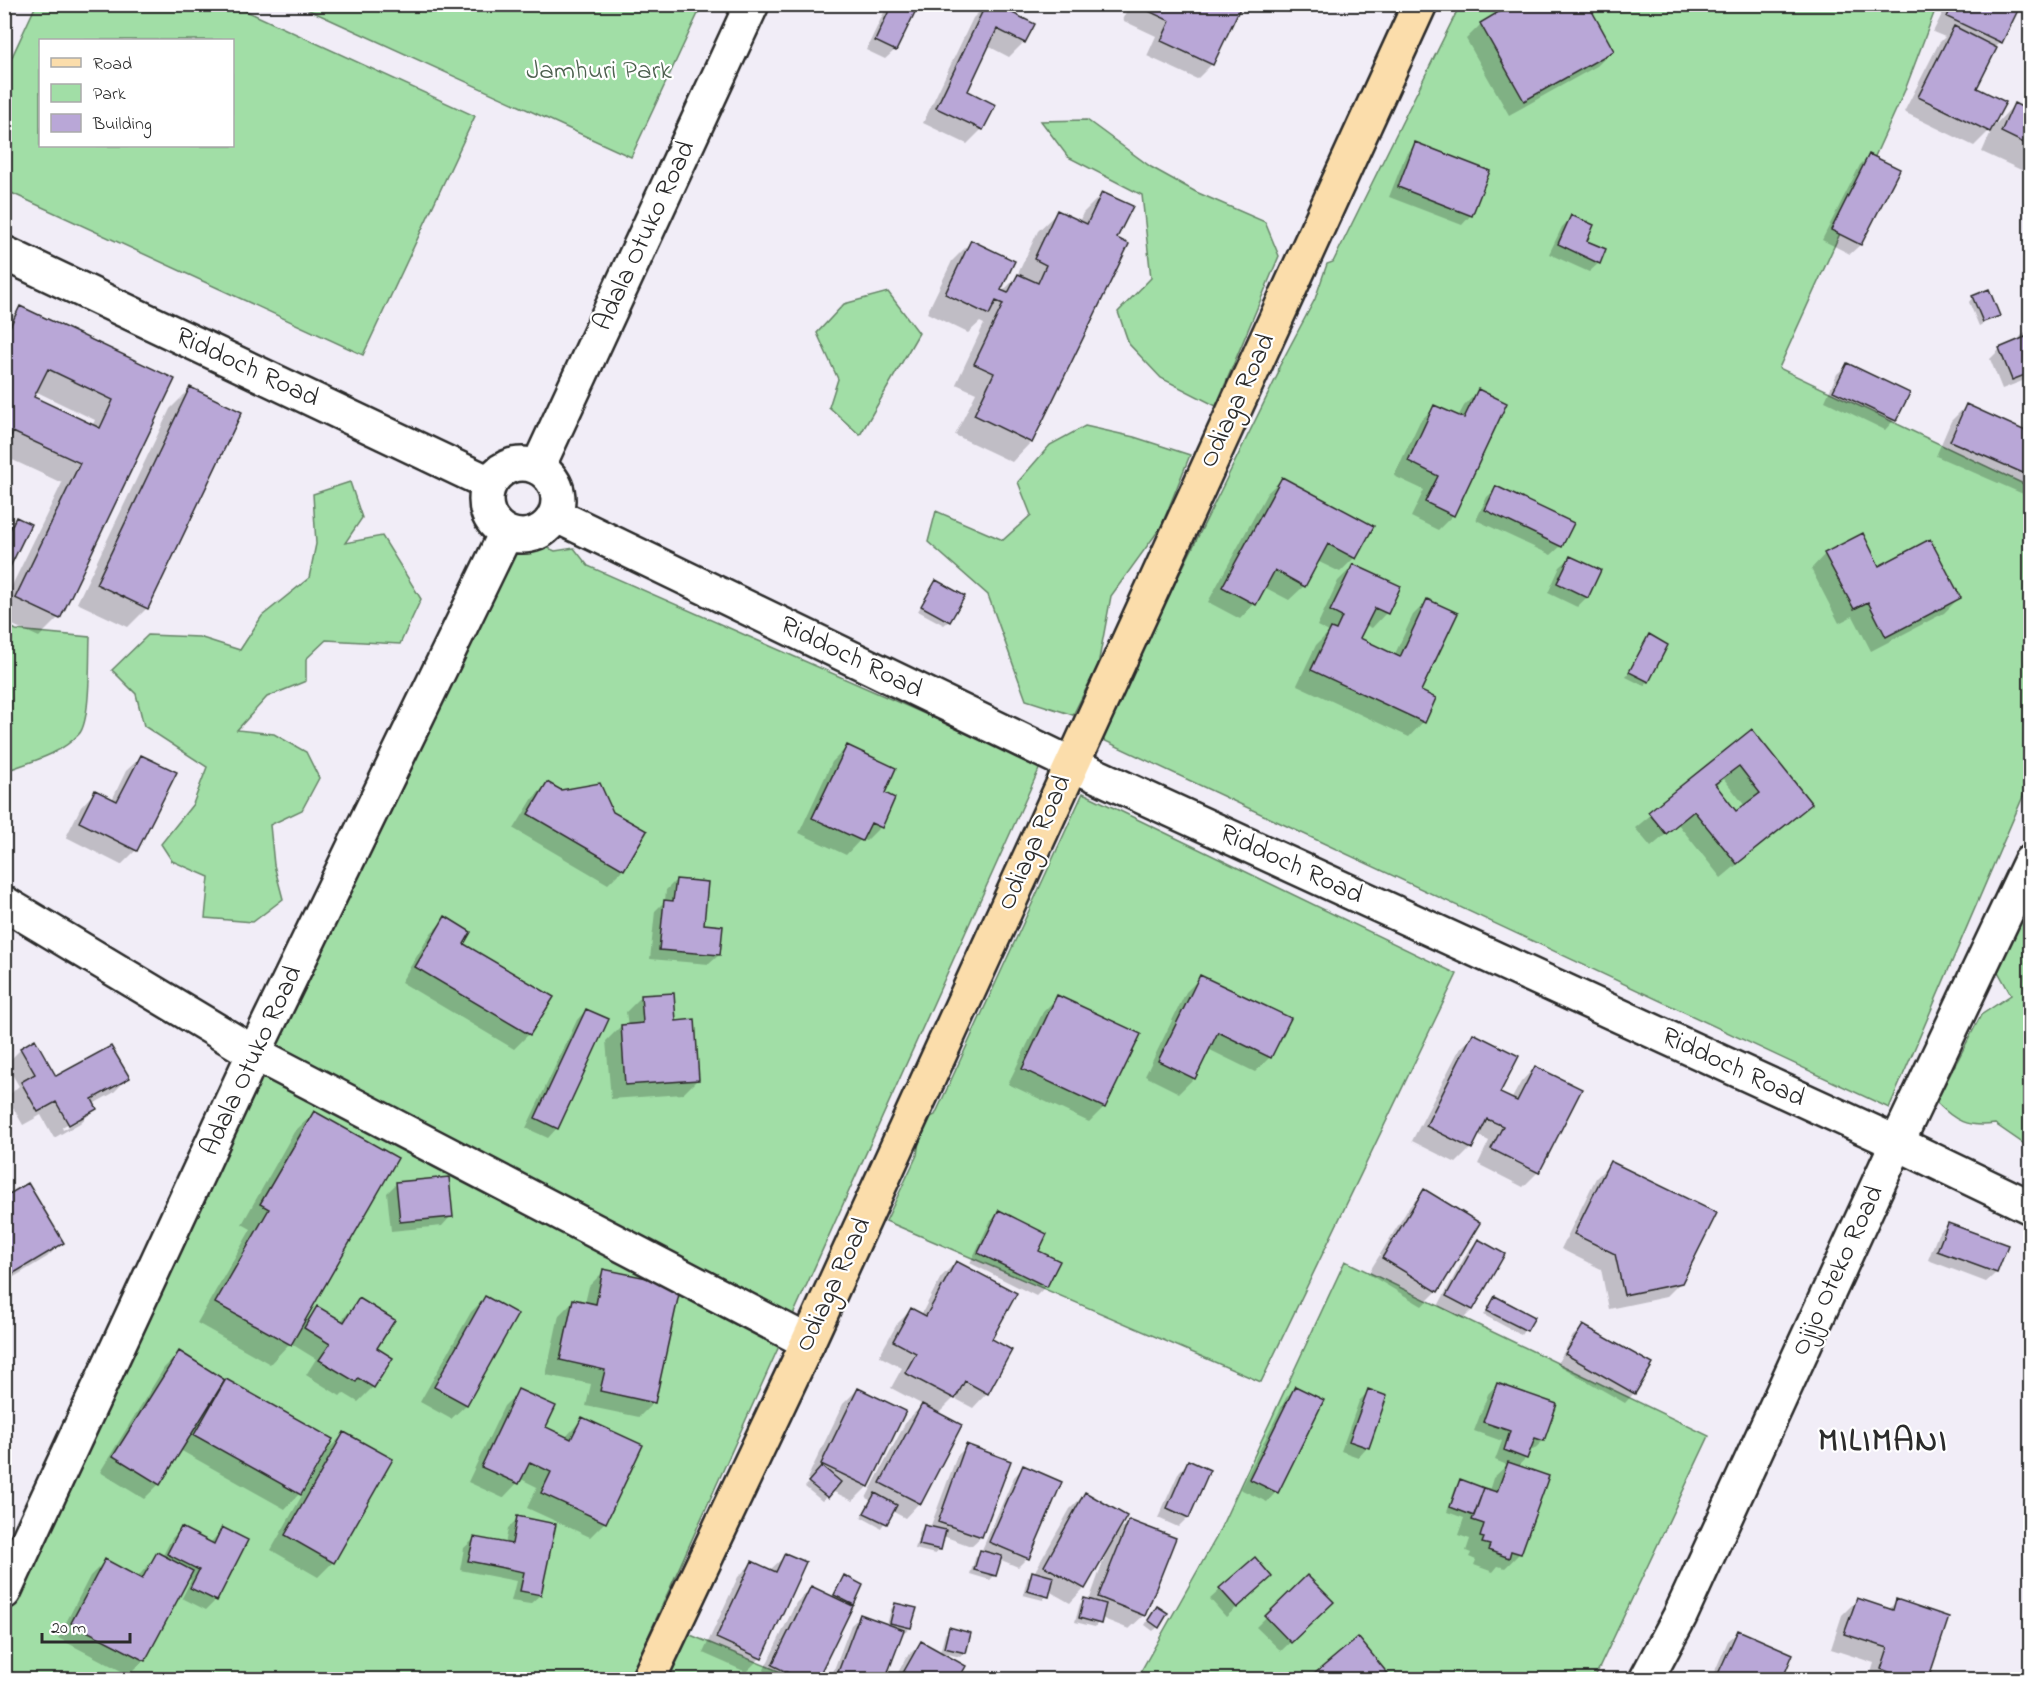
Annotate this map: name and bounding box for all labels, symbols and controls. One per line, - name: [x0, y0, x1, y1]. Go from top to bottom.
- legend: [39, 39, 234, 147]
- text: Road: [93, 52, 132, 78]
- park label: Jamhuri Park: [526, 52, 672, 91]
- text: Park: [93, 82, 126, 108]
- text: Building: [92, 112, 152, 139]
- street label: Adala Otuko Road: [584, 135, 706, 337]
- street label: Riddoch Road: [169, 318, 325, 418]
- street label: Odiaga Road: [1190, 327, 1286, 475]
- street label: Riddoch Road: [773, 607, 929, 709]
- street label: Odiaga Road: [988, 769, 1082, 917]
- street label: Riddoch Road: [1213, 815, 1369, 915]
- street label: Adala Otuko Road: [191, 960, 313, 1162]
- street label: Riddoch Road: [1655, 1018, 1811, 1118]
- street label: Ojijo Oteko Road: [1781, 1179, 1895, 1363]
- street label: Odiaga Road: [786, 1211, 882, 1359]
- district label: MILIMANI: [1818, 1418, 1948, 1466]
- scale bar: [42, 1606, 130, 1644]
- text: 20 m: [51, 1616, 86, 1642]

